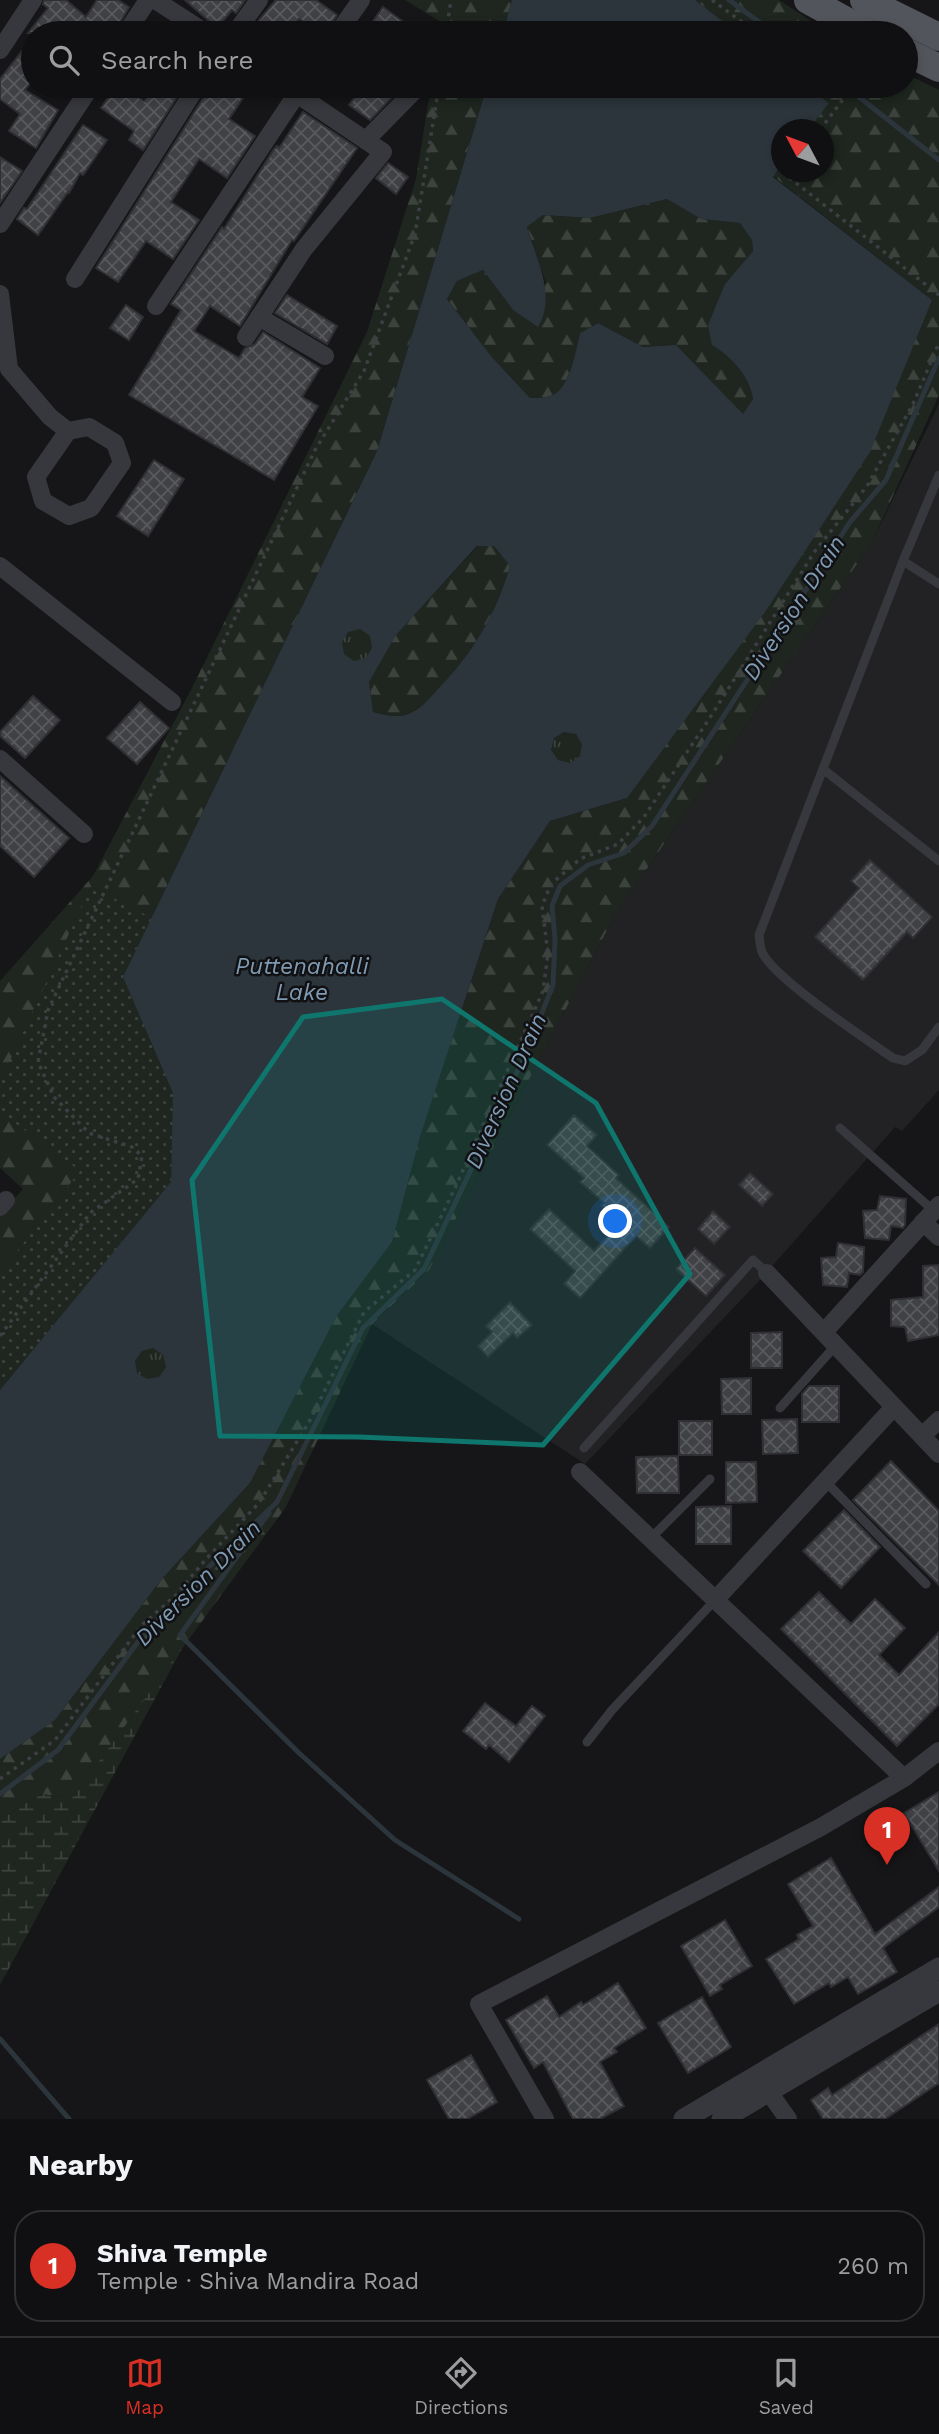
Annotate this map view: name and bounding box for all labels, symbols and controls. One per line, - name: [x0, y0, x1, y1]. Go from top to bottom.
- search box: [21, 21, 918, 98]
- icon: search: [45, 41, 83, 79]
- text: Search here: [101, 45, 253, 75]
- north arrow: [771, 119, 834, 182]
- water label: Diversion Drain: [737, 531, 851, 685]
- water label: Puttenahalli Lake: [235, 953, 370, 1006]
- water label: Diversion Drain: [460, 1009, 552, 1173]
- your location: [598, 1204, 632, 1238]
- water label: Diversion Drain: [129, 1514, 267, 1652]
- pin: 1: [864, 1807, 910, 1865]
- text: Nearby: [28, 2147, 133, 2182]
- text: Shiva Temple: [97, 2238, 268, 2268]
- text: 1: [48, 2253, 58, 2280]
- text: 260 m: [838, 2253, 909, 2280]
- text: Temple · Shiva Mandira Road: [97, 2268, 419, 2295]
- tab: Map: [125, 2354, 164, 2419]
- tab: Directions: [414, 2354, 508, 2419]
- tab: Saved: [759, 2354, 814, 2419]

